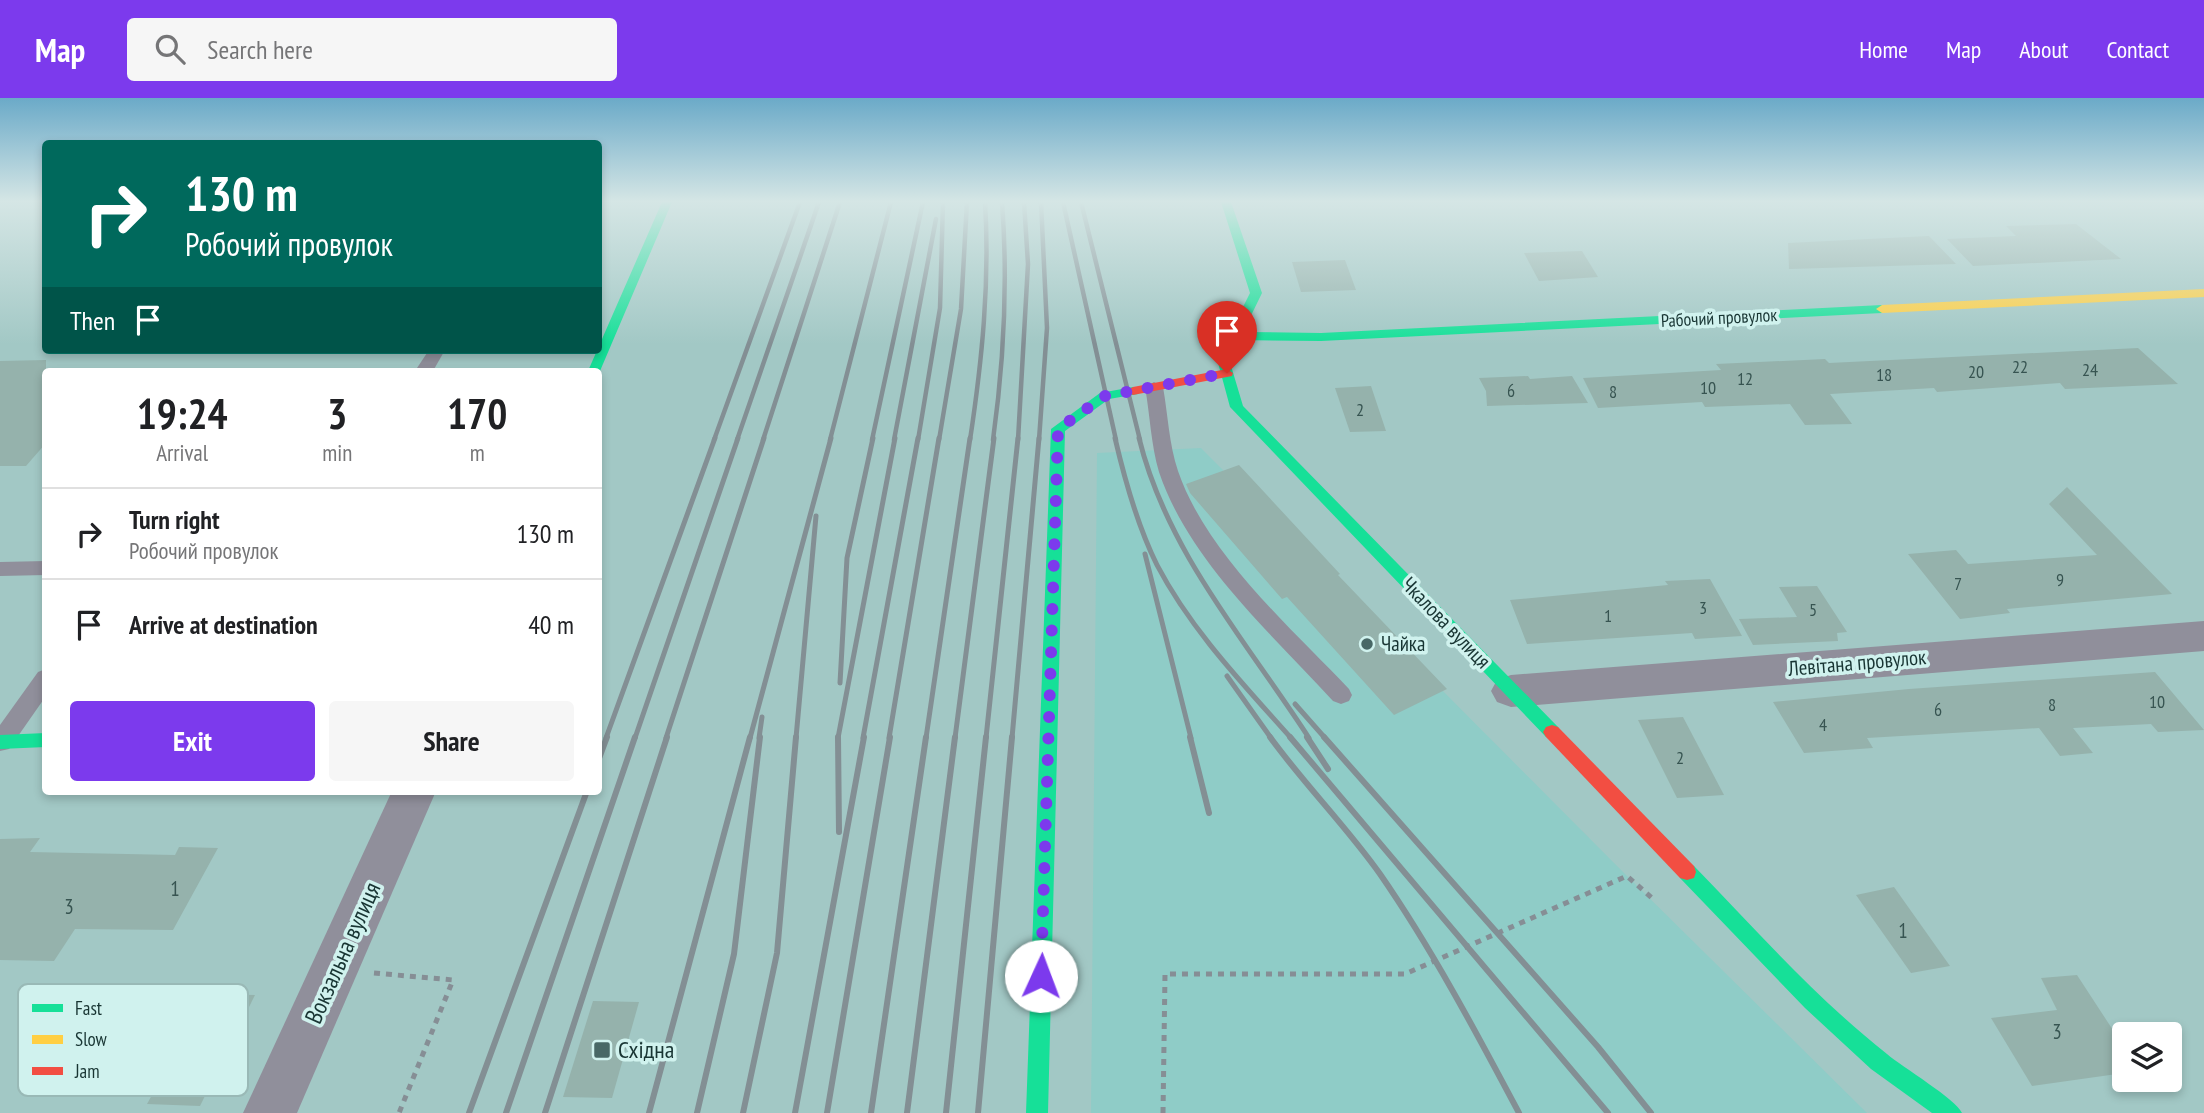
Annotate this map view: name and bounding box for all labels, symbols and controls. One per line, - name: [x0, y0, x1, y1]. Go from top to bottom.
- search box: [127, 18, 617, 81]
- text: Map: [35, 28, 85, 71]
- icon: search: [151, 30, 189, 68]
- text: Search here: [207, 33, 313, 66]
- text: Home: [1859, 34, 1908, 65]
- text: Map: [1946, 34, 1981, 65]
- text: About: [2019, 34, 2068, 65]
- text: Contact: [2106, 34, 2169, 65]
- text: 130 m: [185, 161, 298, 225]
- icon: right: [70, 168, 161, 259]
- text: Робочий провулок: [185, 223, 393, 265]
- icon: arrive: [129, 301, 167, 339]
- pin: [1197, 301, 1257, 373]
- street label: Рабочий провулок: [1660, 303, 1778, 332]
- text: Then: [70, 304, 115, 337]
- icon: arrive: [1208, 312, 1246, 350]
- house number: 22: [2012, 355, 2028, 378]
- house number: 24: [2082, 358, 2098, 381]
- house number: 20: [1968, 360, 1984, 383]
- house number: 18: [1876, 363, 1892, 386]
- house number: 12: [1737, 367, 1753, 390]
- house number: 10: [1700, 376, 1716, 399]
- house number: 6: [1507, 379, 1515, 402]
- house number: 8: [1609, 380, 1617, 403]
- text: 19:24: [137, 386, 228, 441]
- text: 3: [327, 386, 347, 441]
- text: 170: [447, 386, 507, 441]
- house number: 2: [1356, 398, 1364, 421]
- text: Arrival: [156, 438, 208, 467]
- text: min: [322, 438, 352, 467]
- text: m: [470, 438, 485, 467]
- text: Turn right: [129, 503, 220, 536]
- icon: right: [70, 515, 108, 553]
- text: 130 m: [516, 517, 574, 550]
- text: Робочий провулок: [129, 536, 278, 565]
- house number: 9: [2056, 568, 2064, 591]
- street label: Чкалова вулиця: [1396, 571, 1497, 674]
- house number: 7: [1954, 572, 1962, 595]
- house number: 3: [1699, 596, 1707, 619]
- house number: 5: [1809, 598, 1817, 621]
- house number: 1: [1604, 604, 1612, 627]
- icon: arrive: [70, 606, 108, 644]
- text: Arrive at destination: [129, 608, 318, 641]
- text: 40 m: [528, 608, 574, 641]
- place label: Чайка: [1381, 630, 1425, 657]
- marker: Чайка: [1359, 636, 1375, 652]
- street label: Левітана провулок: [1786, 643, 1927, 682]
- house number: 10: [2149, 690, 2165, 713]
- house number: 8: [2048, 693, 2056, 716]
- house number: 6: [1934, 698, 1942, 721]
- button: Exit: [70, 701, 315, 781]
- button: Share: [329, 701, 574, 781]
- house number: 4: [1819, 713, 1827, 736]
- house number: 2: [1676, 746, 1684, 769]
- house number: 1: [170, 875, 180, 902]
- street label: Вокзальна вулиця: [298, 877, 388, 1028]
- house number: 3: [64, 893, 74, 920]
- house number: 1: [1898, 917, 1908, 944]
- position arrow: [1004, 939, 1078, 1013]
- legend: [18, 984, 248, 1096]
- text: Fast: [75, 996, 103, 1020]
- house number: 3: [2052, 1018, 2062, 1045]
- map controls: [2112, 1022, 2182, 1092]
- button: layers: [2112, 1022, 2182, 1092]
- text: Slow: [75, 1027, 108, 1051]
- place label: Східна: [618, 1034, 674, 1065]
- marker: Східна: [592, 1040, 612, 1060]
- text: Jam: [74, 1059, 100, 1083]

